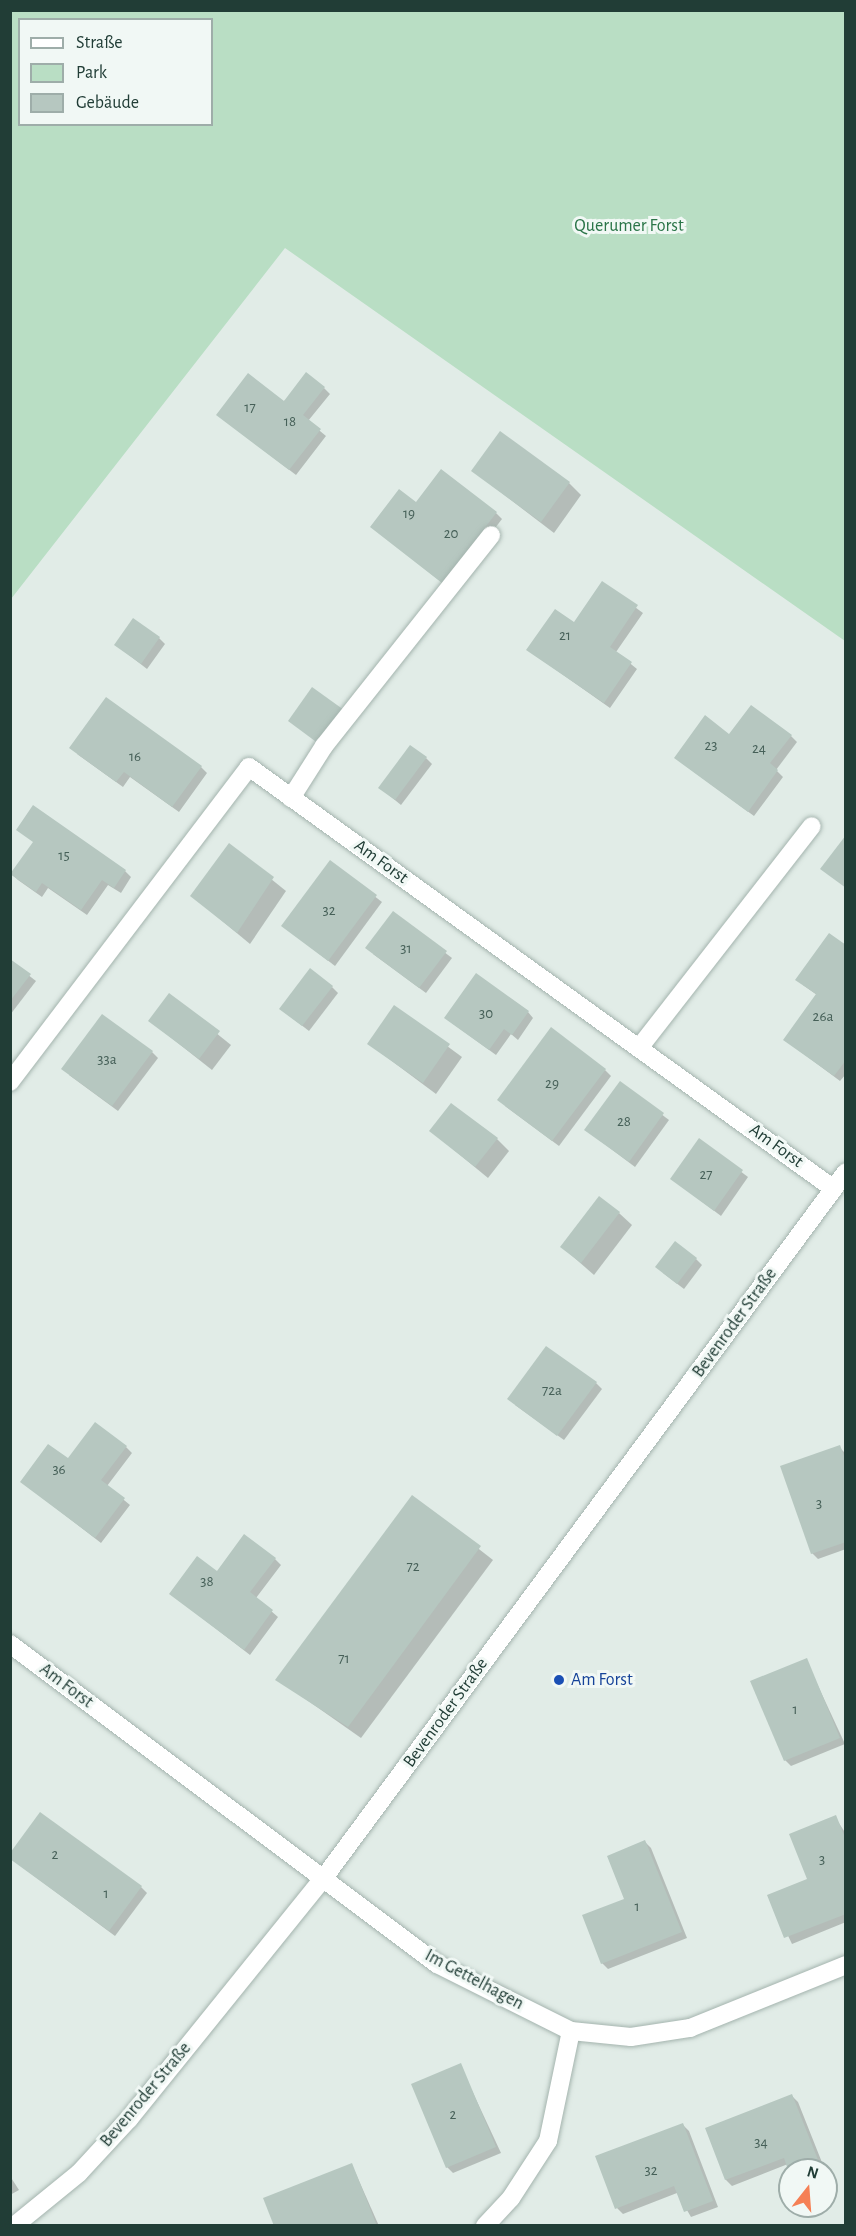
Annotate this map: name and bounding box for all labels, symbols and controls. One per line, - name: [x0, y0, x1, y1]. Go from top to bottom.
- legend: [18, 18, 213, 126]
- text: Straße: [76, 34, 122, 52]
- text: Park: [76, 64, 107, 82]
- text: Gebäude: [76, 94, 139, 112]
- park label: Querumer Forst: [574, 215, 684, 237]
- house number: 17: [244, 399, 256, 417]
- house number: 18: [284, 413, 296, 431]
- house number: 19: [403, 505, 415, 523]
- house number: 20: [444, 525, 458, 543]
- house number: 21: [559, 627, 571, 645]
- house number: 23: [704, 737, 718, 755]
- house number: 24: [752, 740, 766, 758]
- house number: 16: [129, 748, 141, 766]
- street label: Am Forst: [350, 835, 412, 889]
- house number: 15: [58, 847, 70, 865]
- house number: 32: [322, 902, 336, 920]
- house number: 31: [400, 940, 412, 958]
- house number: 30: [479, 1005, 493, 1023]
- house number: 26a: [813, 1008, 833, 1026]
- house number: 33a: [97, 1051, 117, 1069]
- house number: 29: [545, 1075, 559, 1093]
- house number: 28: [617, 1113, 631, 1131]
- street label: Am Forst: [745, 1119, 807, 1173]
- house number: 27: [699, 1166, 713, 1184]
- street label: Bevenroder Straße: [688, 1264, 782, 1382]
- house number: 72a: [542, 1382, 562, 1400]
- house number: 36: [52, 1461, 66, 1479]
- house number: 3: [816, 1495, 822, 1513]
- house number: 72: [406, 1558, 420, 1576]
- house number: 38: [200, 1573, 214, 1591]
- house number: 71: [338, 1650, 350, 1668]
- street label: Bevenroder Straße: [399, 1654, 493, 1772]
- street label: Am Forst: [35, 1659, 97, 1713]
- place label: Am Forst: [571, 1669, 633, 1691]
- marker: Am Forst: [552, 1673, 566, 1687]
- house number: 1: [792, 1701, 798, 1719]
- house number: 2: [52, 1846, 58, 1864]
- house number: 3: [819, 1851, 825, 1869]
- house number: 1: [103, 1885, 109, 1903]
- house number: 1: [634, 1898, 640, 1916]
- street label: Im Gettelhagen: [421, 1945, 527, 2015]
- street label: Bevenroder Straße: [96, 2038, 196, 2152]
- house number: 2: [450, 2106, 456, 2124]
- house number: 34: [754, 2134, 768, 2152]
- north arrow: [778, 2158, 838, 2218]
- house number: 32: [644, 2162, 658, 2180]
- text: N: [805, 2163, 820, 2182]

